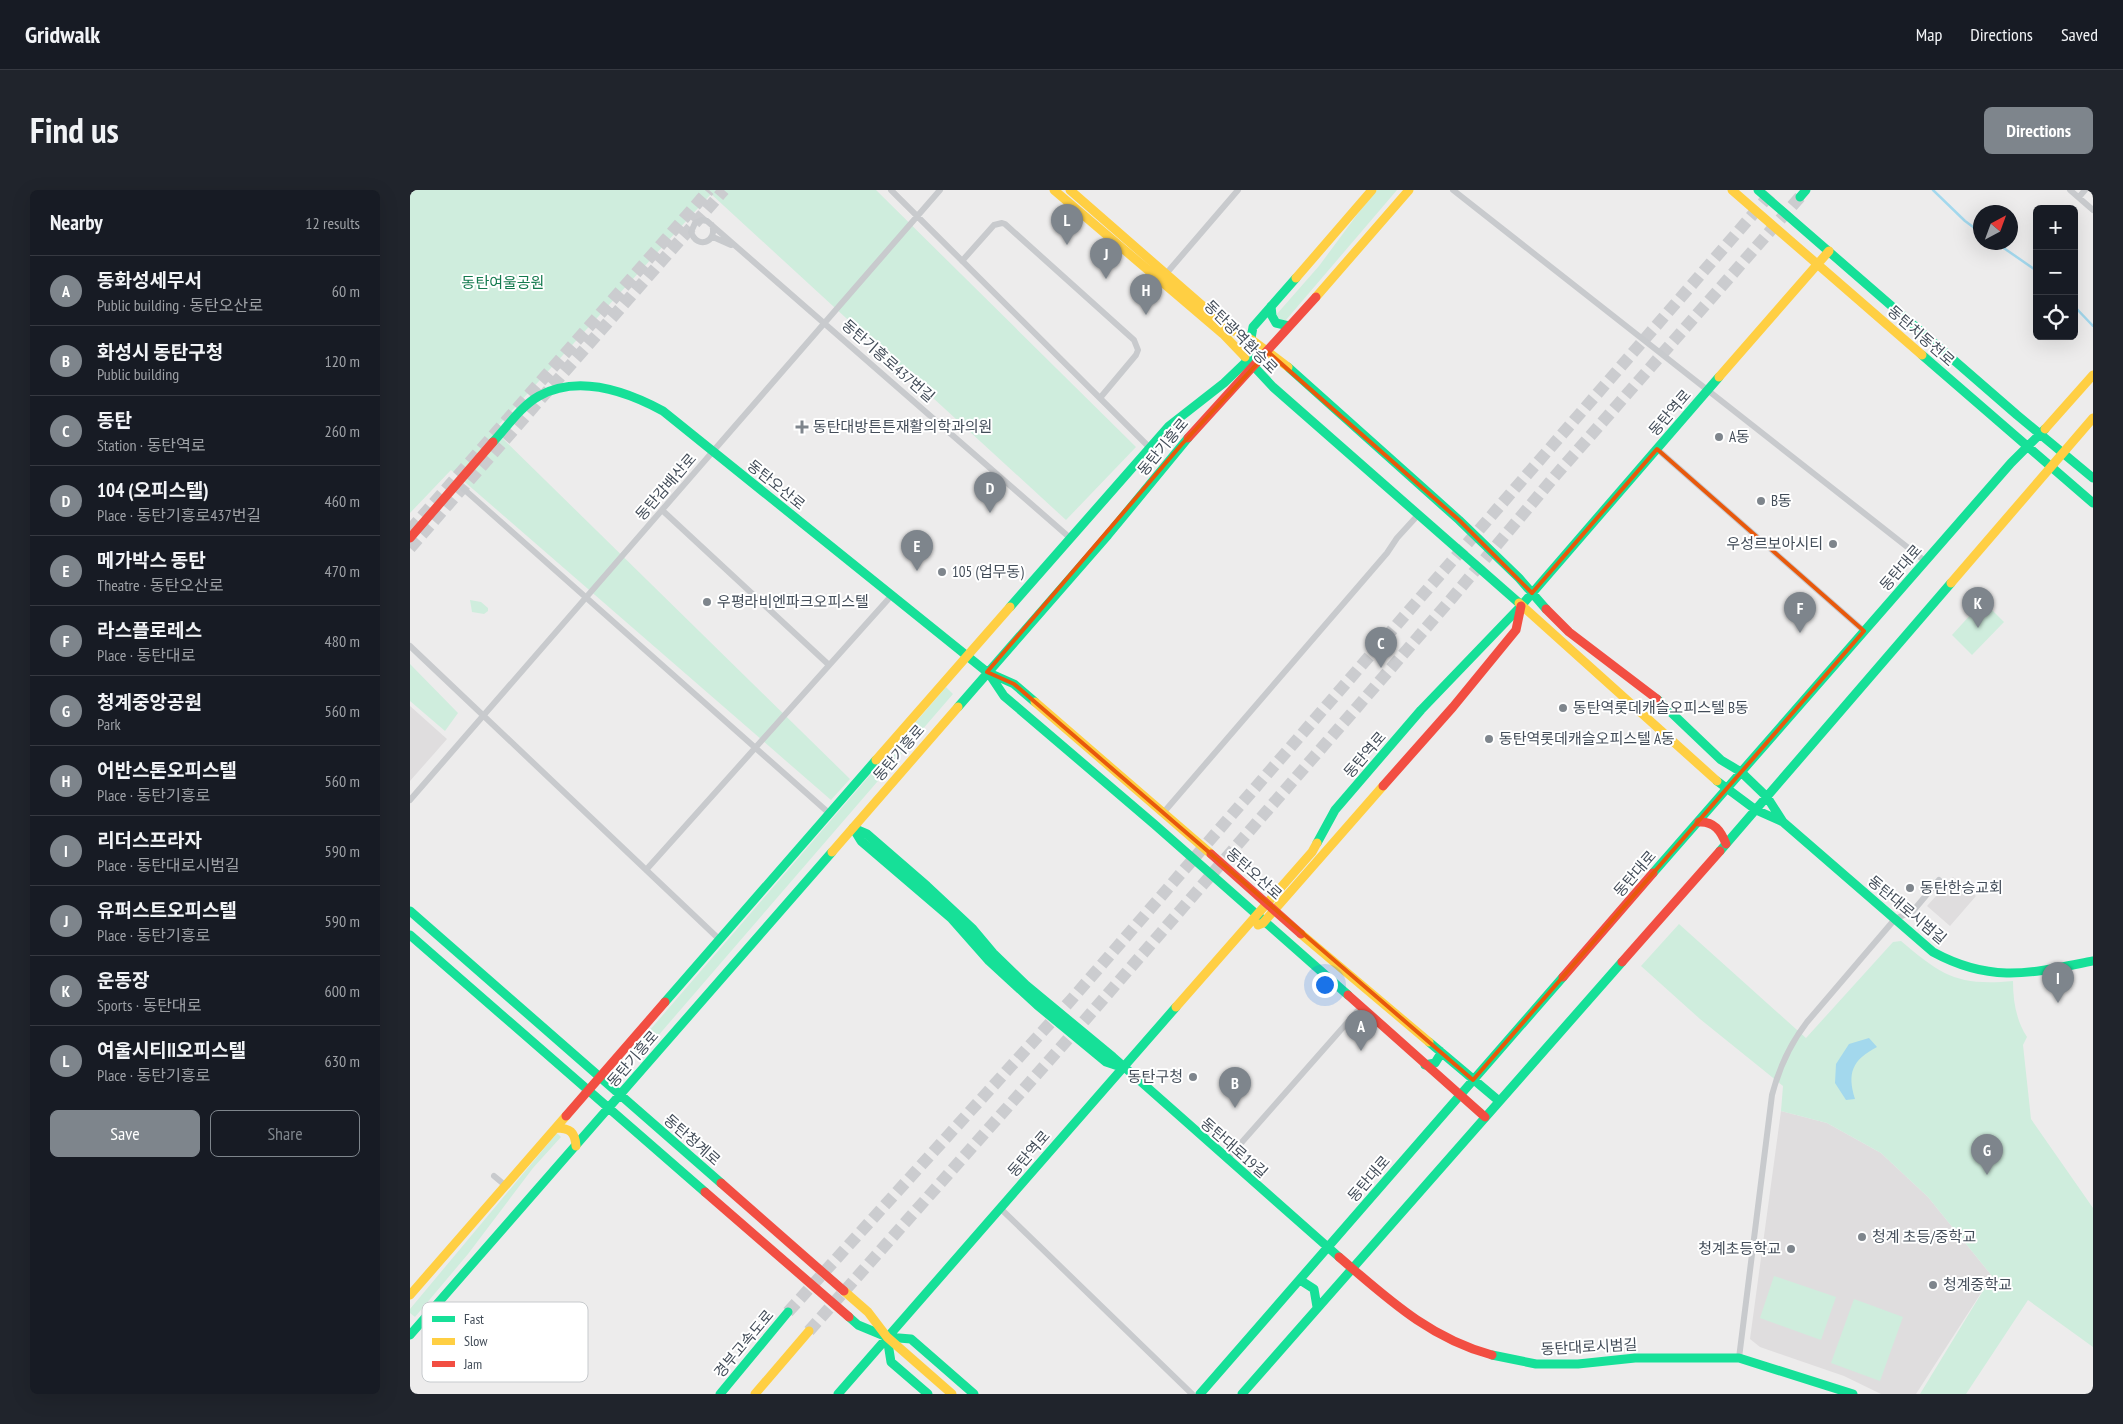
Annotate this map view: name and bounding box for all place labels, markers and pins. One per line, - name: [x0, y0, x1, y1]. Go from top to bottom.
- pin: L: [1051, 204, 1083, 245]
- pin: J: [1090, 238, 1122, 279]
- pin: H: [1130, 274, 1162, 315]
- place label: 동탄대방튼튼재활의학과의원: [813, 417, 992, 436]
- marker: 동탄대방튼튼재활의학과의원: [795, 420, 809, 434]
- place label: A동: [1729, 427, 1750, 446]
- marker: A동: [1713, 431, 1725, 443]
- pin: D: [974, 472, 1006, 513]
- place label: B동: [1771, 491, 1792, 510]
- marker: B동: [1755, 495, 1767, 507]
- pin: E: [901, 530, 933, 571]
- place label: 우성르보아시티: [1726, 534, 1823, 553]
- marker: 우성르보아시티: [1827, 538, 1839, 550]
- place label: 105 (업무동): [952, 562, 1024, 581]
- marker: 105 (업무동): [936, 566, 948, 578]
- pin: K: [1962, 587, 1994, 628]
- place label: 우평라비엔파크오피스텔: [717, 592, 869, 611]
- pin: F: [1784, 592, 1816, 633]
- marker: 우평라비엔파크오피스텔: [701, 596, 713, 608]
- pin: C: [1365, 627, 1397, 668]
- place label: 동탄역롯데캐슬오피스텔 B동: [1573, 698, 1749, 717]
- marker: 동탄역롯데캐슬오피스텔 B동: [1557, 702, 1569, 714]
- place label: 동탄역롯데캐슬오피스텔 A동: [1499, 729, 1675, 748]
- marker: 동탄역롯데캐슬오피스텔 A동: [1483, 733, 1495, 745]
- place label: 동탄한승교회: [1920, 878, 2003, 897]
- marker: 동탄한승교회: [1904, 882, 1916, 894]
- pin: I: [2042, 962, 2074, 1003]
- pin: A: [1345, 1010, 1377, 1051]
- place label: 동탄구청: [1128, 1067, 1183, 1086]
- pin: B: [1219, 1067, 1251, 1108]
- marker: 동탄구청: [1187, 1071, 1199, 1083]
- pin: G: [1971, 1134, 2003, 1175]
- place label: 청계 초등/중학교: [1872, 1227, 1976, 1246]
- marker: 청계 초등/중학교: [1856, 1231, 1868, 1243]
- place label: 청계초등학교: [1698, 1239, 1781, 1258]
- marker: 청계초등학교: [1785, 1243, 1797, 1255]
- place label: 청계중학교: [1943, 1275, 2012, 1294]
- marker: 청계중학교: [1927, 1279, 1939, 1291]

